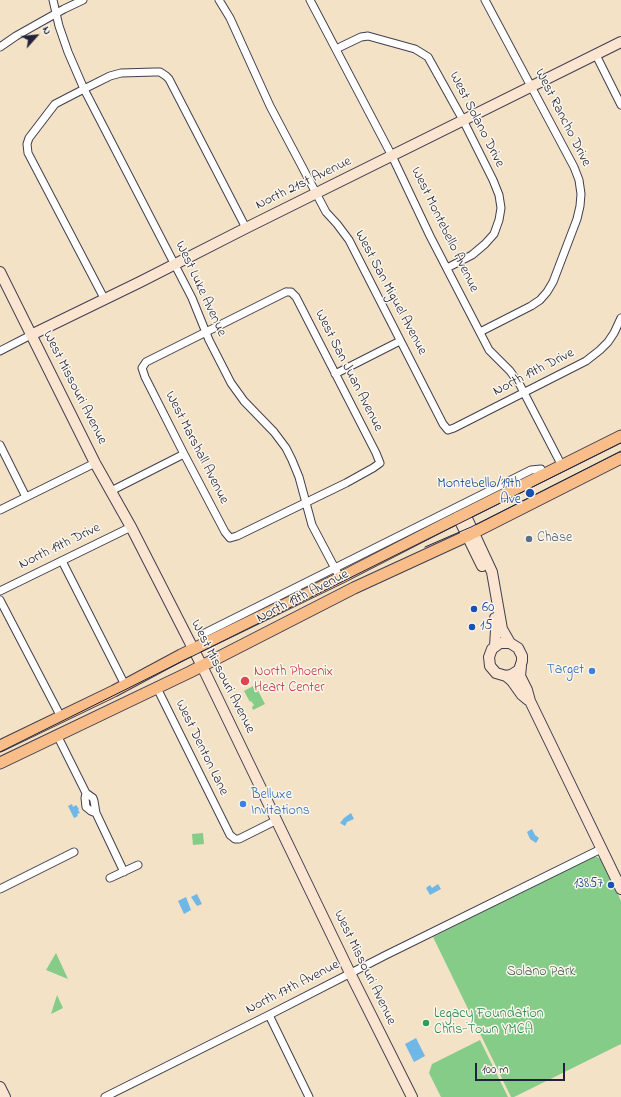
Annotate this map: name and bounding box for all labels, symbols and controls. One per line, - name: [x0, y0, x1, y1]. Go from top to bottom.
- north arrow: [16, 16, 56, 56]
- text: N: [38, 24, 56, 37]
- street label: West Rancho Drive: [530, 66, 594, 170]
- street label: West Solano Drive: [445, 69, 507, 171]
- street label: North 21st Avenue: [253, 154, 355, 214]
- street label: West Montebello Avenue: [406, 165, 482, 295]
- street label: West San Miguel Avenue: [350, 228, 430, 358]
- street label: West Luke Avenue: [171, 239, 229, 339]
- street label: West San Juan Avenue: [310, 307, 386, 435]
- street label: West Missouri Avenue: [38, 328, 110, 448]
- street label: North 19th Drive: [491, 345, 577, 401]
- street label: West Marshall Avenue: [160, 389, 232, 507]
- place label: Montebello/19th Ave: [437, 477, 521, 510]
- marker: Montebello/19th Ave: [524, 487, 536, 499]
- street label: North 19th Drive: [16, 520, 104, 574]
- place label: Chase: [537, 531, 572, 547]
- marker: Chase: [524, 534, 534, 544]
- street label: North 19th Avenue: [254, 567, 352, 627]
- place label: 60: [482, 601, 494, 617]
- marker: 60: [469, 604, 479, 614]
- street label: West Missouri Avenue: [186, 617, 258, 737]
- place label: 15: [480, 619, 492, 635]
- marker: 15: [467, 622, 477, 632]
- place label: Target: [547, 663, 584, 679]
- place label: North Phoenix Heart Center: [254, 665, 333, 698]
- marker: Target: [587, 666, 597, 676]
- marker: North Phoenix Heart Center: [239, 675, 251, 687]
- street label: West Denton Lane: [171, 697, 231, 799]
- place label: Belluxe Invitations: [251, 788, 310, 820]
- marker: Belluxe Invitations: [238, 799, 248, 809]
- place label: 13857: [574, 877, 603, 893]
- marker: 13857: [606, 880, 616, 890]
- street label: West Missouri Avenue: [329, 908, 399, 1028]
- street label: North 17th Avenue: [243, 957, 343, 1019]
- park label: Solano Park: [507, 965, 575, 981]
- place label: Legacy Foundation Chris-Town YMCA: [434, 1007, 544, 1040]
- marker: Legacy Foundation Chris-Town YMCA: [421, 1018, 431, 1028]
- scale bar: [477, 1055, 567, 1081]
- text: 100 m: [482, 1061, 509, 1079]

